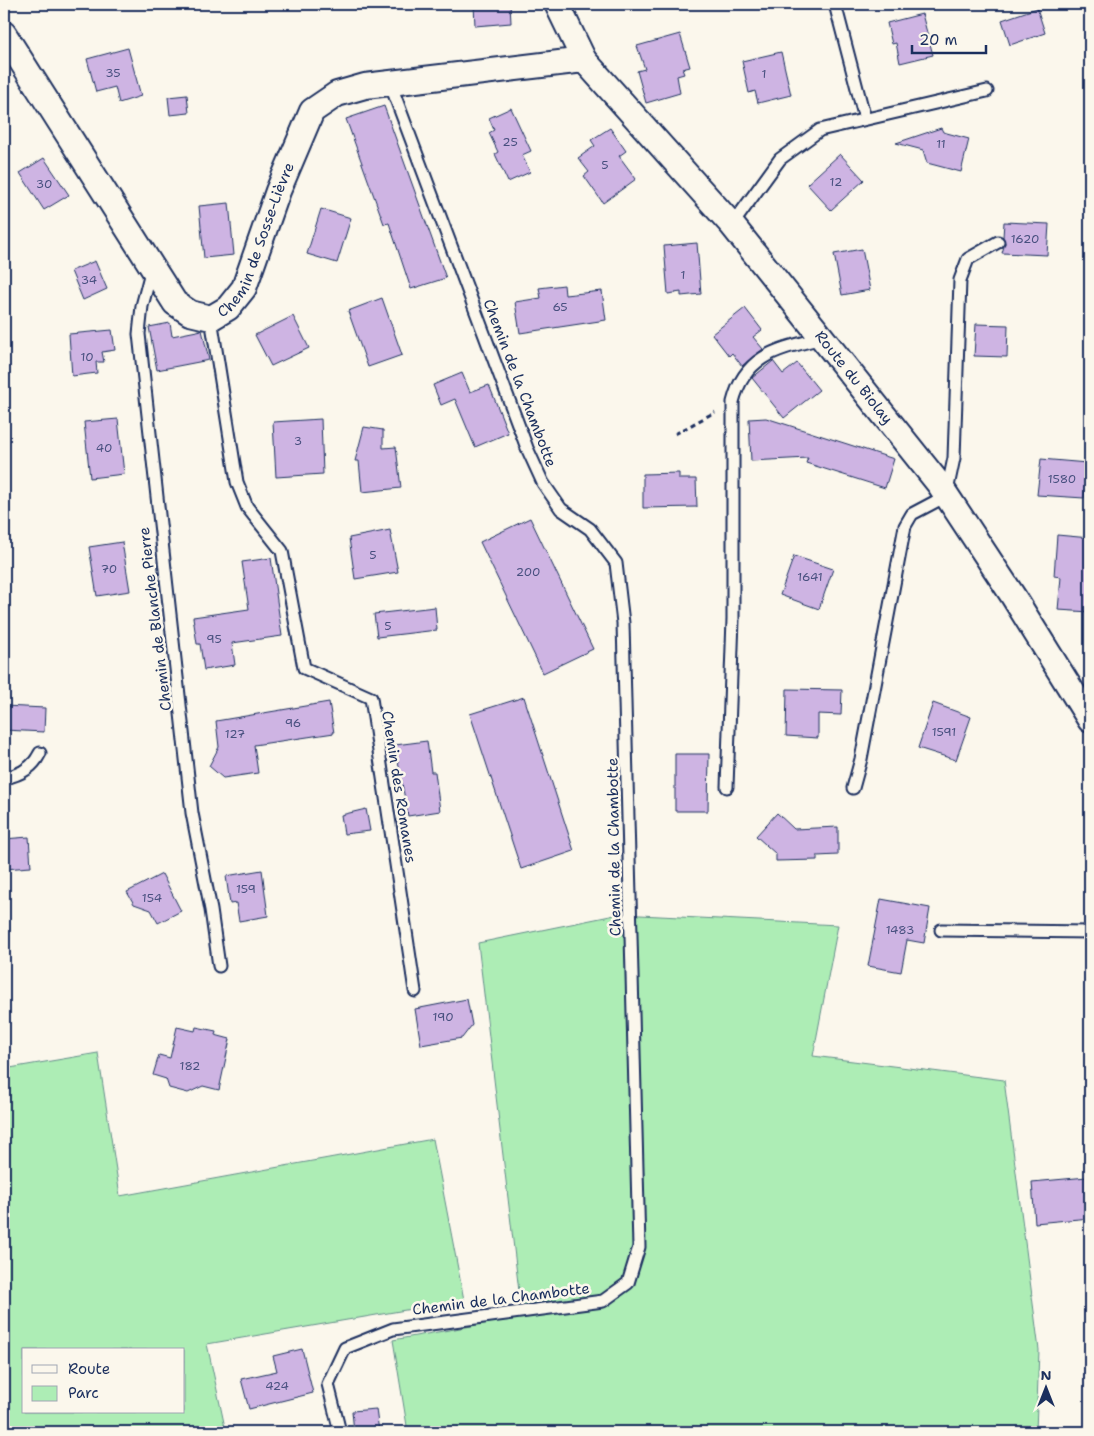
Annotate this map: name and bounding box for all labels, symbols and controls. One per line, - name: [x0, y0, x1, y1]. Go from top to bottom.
- scale bar: [912, 22, 985, 54]
- text: 20 m: [919, 30, 958, 50]
- house number: 35: [105, 65, 121, 81]
- house number: 1: [761, 66, 767, 82]
- house number: 25: [502, 134, 518, 150]
- house number: 11: [936, 136, 946, 152]
- house number: 5: [601, 157, 609, 173]
- street label: Chemin de Sosse-Lièvre: [214, 159, 299, 322]
- house number: 12: [830, 174, 842, 190]
- house number: 30: [36, 176, 52, 192]
- house number: 1620: [1011, 231, 1039, 247]
- house number: 1: [680, 267, 686, 283]
- house number: 34: [81, 272, 97, 288]
- street label: Chemin de la Chambotte: [479, 296, 561, 470]
- house number: 65: [552, 299, 568, 315]
- street label: Route du Biolay: [810, 326, 897, 428]
- house number: 10: [80, 349, 94, 365]
- house number: 3: [294, 433, 302, 449]
- house number: 40: [96, 440, 112, 456]
- house number: 1580: [1048, 471, 1076, 487]
- street label: Chemin de Blanche Pierre: [134, 526, 176, 712]
- house number: 5: [369, 547, 377, 563]
- house number: 70: [101, 561, 117, 577]
- house number: 200: [516, 564, 540, 580]
- house number: 1641: [797, 569, 823, 585]
- house number: 5: [384, 618, 392, 634]
- house number: 95: [206, 631, 222, 647]
- street label: Chemin des Romanes: [377, 709, 421, 865]
- house number: 96: [285, 715, 301, 731]
- house number: 1591: [932, 724, 956, 740]
- house number: 127: [225, 726, 245, 742]
- street label: Chemin de la Chambotte: [602, 758, 626, 936]
- house number: 159: [236, 881, 256, 897]
- house number: 154: [142, 890, 162, 906]
- house number: 1483: [886, 922, 914, 938]
- house number: 190: [432, 1009, 454, 1025]
- house number: 182: [180, 1058, 200, 1074]
- street label: Chemin de la Chambotte: [411, 1278, 591, 1320]
- legend: [22, 1348, 185, 1414]
- text: Route: [68, 1359, 110, 1379]
- north arrow: [1022, 1364, 1072, 1414]
- text: N: [1040, 1366, 1052, 1384]
- house number: 424: [265, 1378, 289, 1394]
- text: Parc: [68, 1383, 99, 1403]

